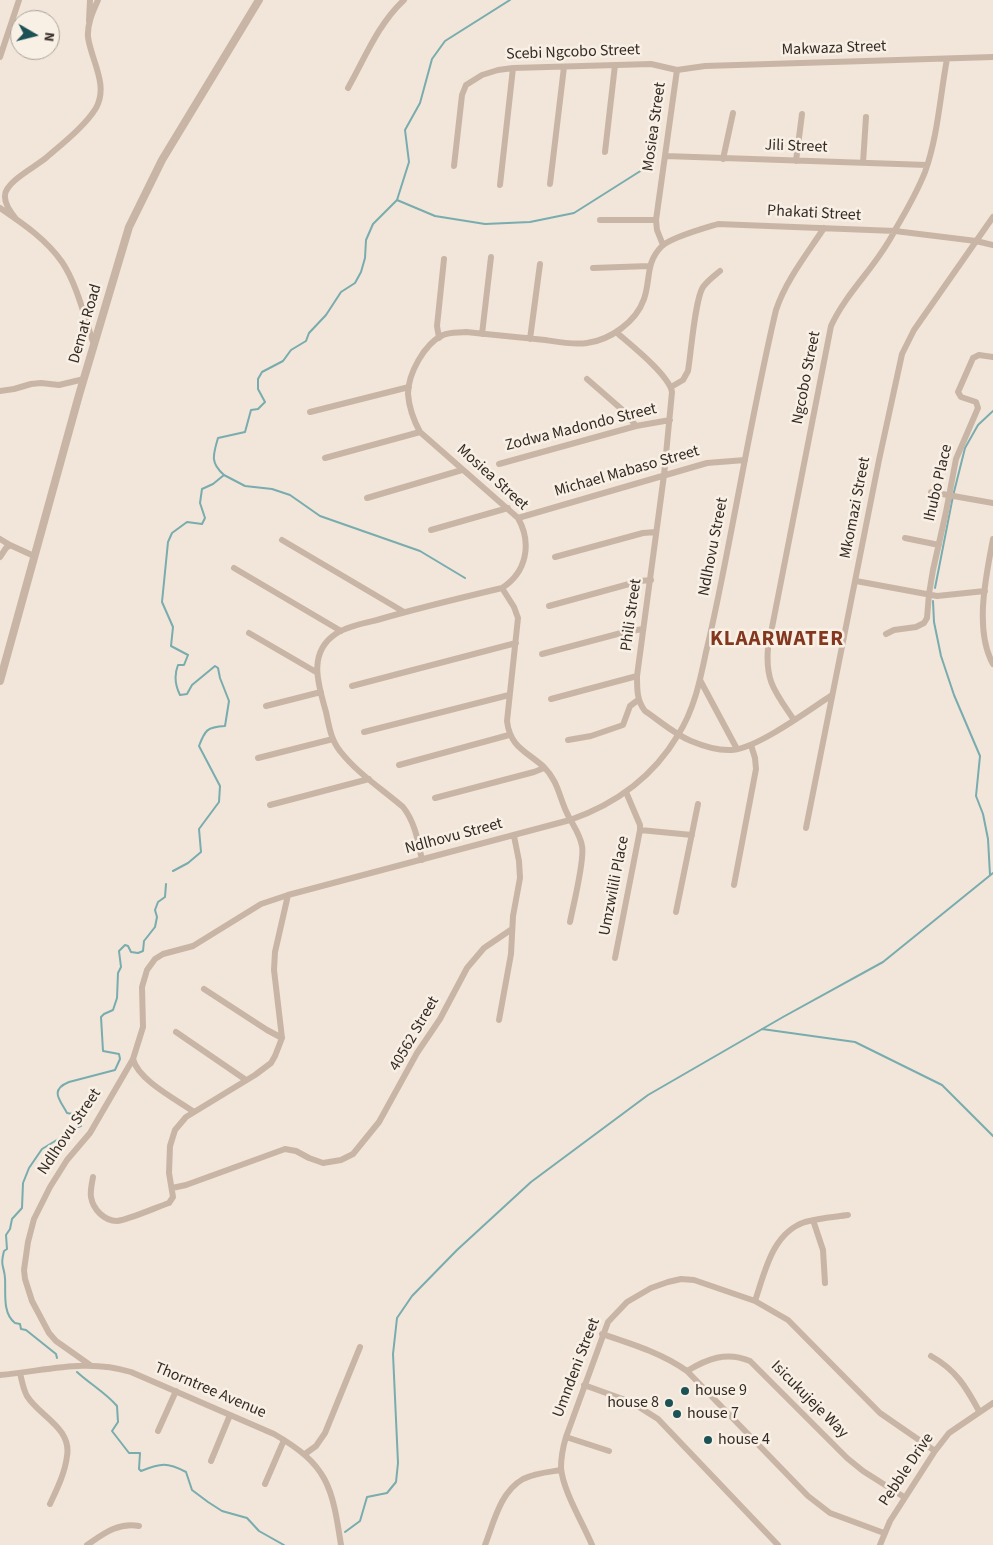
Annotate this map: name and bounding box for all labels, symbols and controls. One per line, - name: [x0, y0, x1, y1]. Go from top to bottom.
- north arrow: [10, 10, 60, 60]
- text: N: [38, 31, 59, 43]
- street label: Makwaza Street: [781, 38, 887, 60]
- street label: Scebi Ngcobo Street: [506, 41, 640, 65]
- street label: Mosiea Street: [639, 81, 671, 173]
- street label: Jili Street: [764, 136, 828, 158]
- street label: Phakati Street: [767, 202, 861, 226]
- street label: Demat Road: [65, 282, 107, 366]
- street label: Ngcobo Street: [789, 330, 825, 426]
- street label: Zodwa Madondo Street: [503, 400, 659, 456]
- street label: Mosiea Street: [452, 441, 532, 515]
- street label: Michael Mabaso Street: [552, 442, 702, 502]
- street label: Ihubo Place: [921, 443, 957, 523]
- street label: Mkomazi Street: [837, 455, 875, 561]
- street label: Ndlhovu Street: [695, 496, 733, 598]
- street label: Phili Street: [617, 578, 647, 652]
- district label: KLAARWATER: [709, 627, 845, 653]
- street label: Ndlhovu Street: [403, 815, 505, 859]
- street label: Umzwilili Place: [596, 835, 634, 937]
- street label: 40562 Street: [386, 993, 444, 1075]
- street label: Ndlhovu Street: [34, 1085, 106, 1179]
- street label: Umndeni Street: [549, 1315, 605, 1421]
- street label: Isicukujeje Way: [766, 1357, 852, 1443]
- street label: Thorntree Avenue: [151, 1359, 269, 1423]
- place label: house 9: [695, 1381, 747, 1401]
- marker: house 9: [679, 1385, 691, 1397]
- place label: house 8: [607, 1393, 659, 1413]
- marker: house 8: [663, 1397, 675, 1409]
- place label: house 7: [687, 1404, 739, 1424]
- marker: house 7: [671, 1408, 683, 1420]
- place label: house 4: [718, 1430, 770, 1450]
- street label: Pebble Drive: [875, 1430, 939, 1510]
- marker: house 4: [702, 1434, 714, 1446]

